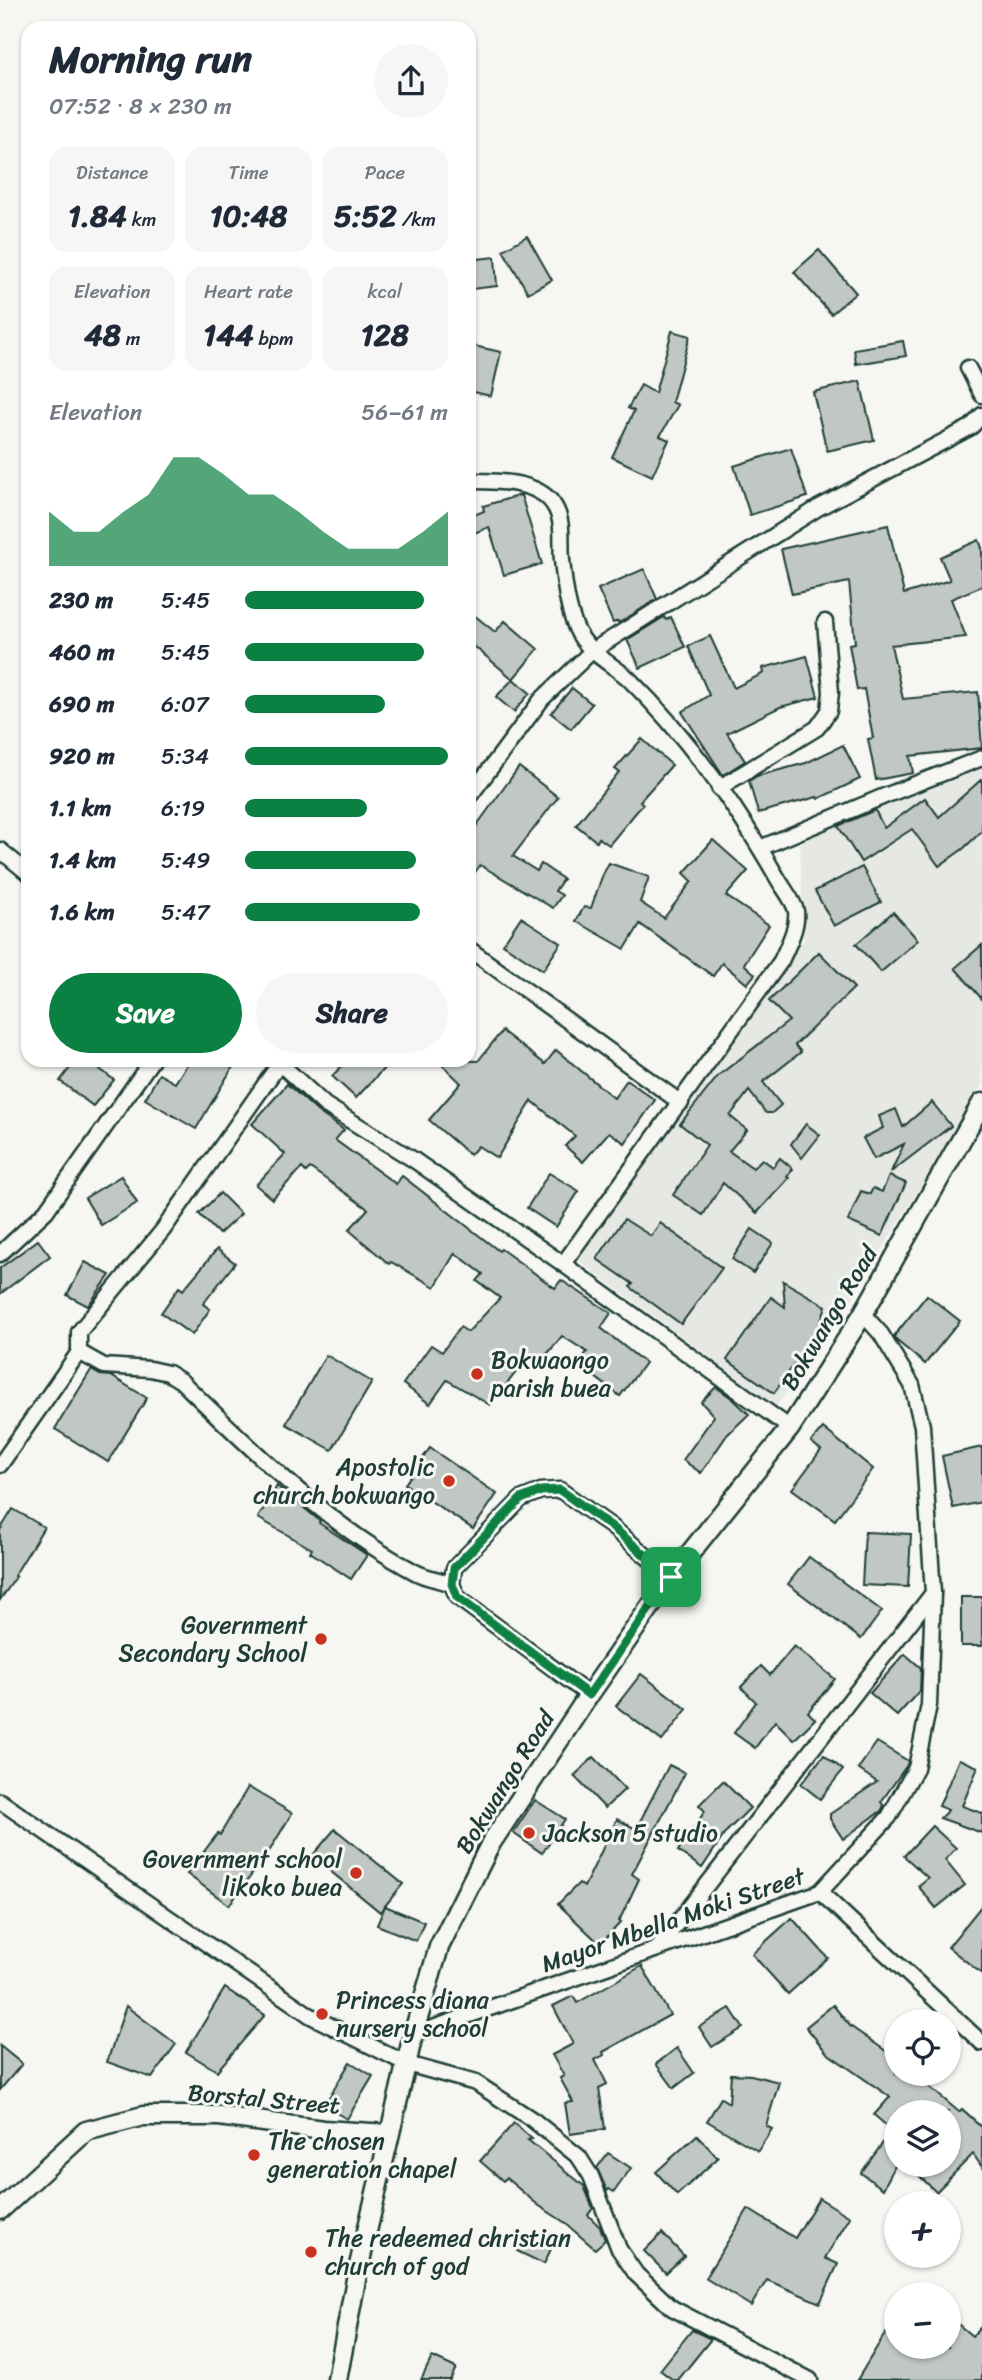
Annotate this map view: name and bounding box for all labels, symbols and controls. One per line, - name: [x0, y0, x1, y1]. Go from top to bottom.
- text: Morning run: [49, 26, 252, 93]
- button: share: [374, 44, 448, 118]
- text: 07:52 · 8 × 230 m: [49, 86, 232, 127]
- text: Distance: [76, 156, 148, 189]
- text: Time: [228, 156, 269, 189]
- text: Pace: [365, 156, 405, 189]
- text: 1.84: [68, 189, 127, 243]
- text: 10:48: [210, 189, 287, 243]
- text: 5:52: [334, 189, 397, 243]
- text: km: [127, 203, 156, 236]
- text: /km: [397, 203, 436, 236]
- text: Elevation: [74, 275, 151, 308]
- text: Heart rate: [204, 275, 293, 308]
- text: kcal: [368, 275, 402, 308]
- text: 48: [84, 308, 121, 362]
- text: 144: [203, 308, 254, 362]
- text: 128: [361, 308, 409, 362]
- text: m: [121, 322, 140, 355]
- text: bpm: [254, 322, 294, 355]
- text: Elevation: [49, 392, 142, 433]
- text: 56–61 m: [361, 392, 448, 433]
- text: 230 m: [49, 580, 113, 621]
- text: 5:45: [161, 580, 210, 621]
- text: 460 m: [49, 632, 115, 673]
- text: 5:45: [161, 632, 210, 673]
- text: 690 m: [49, 684, 114, 725]
- text: 6:07: [161, 684, 209, 725]
- text: 920 m: [49, 736, 115, 777]
- text: 5:34: [161, 736, 209, 777]
- text: 1.1 km: [49, 788, 112, 829]
- text: 6:19: [161, 788, 205, 829]
- text: 1.4 km: [49, 840, 116, 881]
- text: 5:49: [161, 840, 211, 881]
- text: 1.6 km: [49, 892, 115, 933]
- text: 5:47: [161, 892, 210, 933]
- button: Save: [49, 973, 242, 1053]
- button: Share: [256, 973, 448, 1053]
- street label: Bokwango Road: [769, 1236, 890, 1399]
- place label: Bokwaongo parish buea: [490, 1339, 612, 1409]
- marker: Bokwaongo parish buea: [469, 1366, 485, 1382]
- place label: Apostolic church bokwango: [253, 1446, 435, 1516]
- marker: Apostolic church bokwango: [441, 1473, 457, 1489]
- pin: [641, 1547, 701, 1607]
- icon: arrive: [652, 1558, 690, 1596]
- place label: Government Secondary School: [118, 1604, 308, 1674]
- marker: Government Secondary School: [313, 1631, 329, 1647]
- street label: Bokwango Road: [444, 1700, 567, 1862]
- place label: Jackson 5 studio: [542, 1812, 718, 1854]
- marker: Jackson 5 studio: [521, 1825, 537, 1841]
- place label: Government school likoko buea: [143, 1838, 343, 1908]
- street label: Mayor Mbella Moki Street: [536, 1855, 812, 1985]
- marker: Government school likoko buea: [348, 1865, 364, 1881]
- place label: Princess diana nursery school: [336, 1979, 490, 2049]
- marker: Princess diana nursery school: [314, 2006, 330, 2022]
- map controls: [884, 2009, 961, 2359]
- button: locate: [884, 2009, 961, 2086]
- street label: Borstal Street: [186, 2071, 342, 2127]
- button: layers: [884, 2100, 961, 2177]
- place label: The chosen generation chapel: [266, 2120, 458, 2190]
- marker: The chosen generation chapel: [246, 2147, 262, 2163]
- button: +: [884, 2191, 961, 2268]
- place label: The redeemed christian church of god: [325, 2217, 571, 2287]
- marker: The redeemed christian church of god: [303, 2244, 319, 2260]
- button: −: [884, 2282, 961, 2359]

